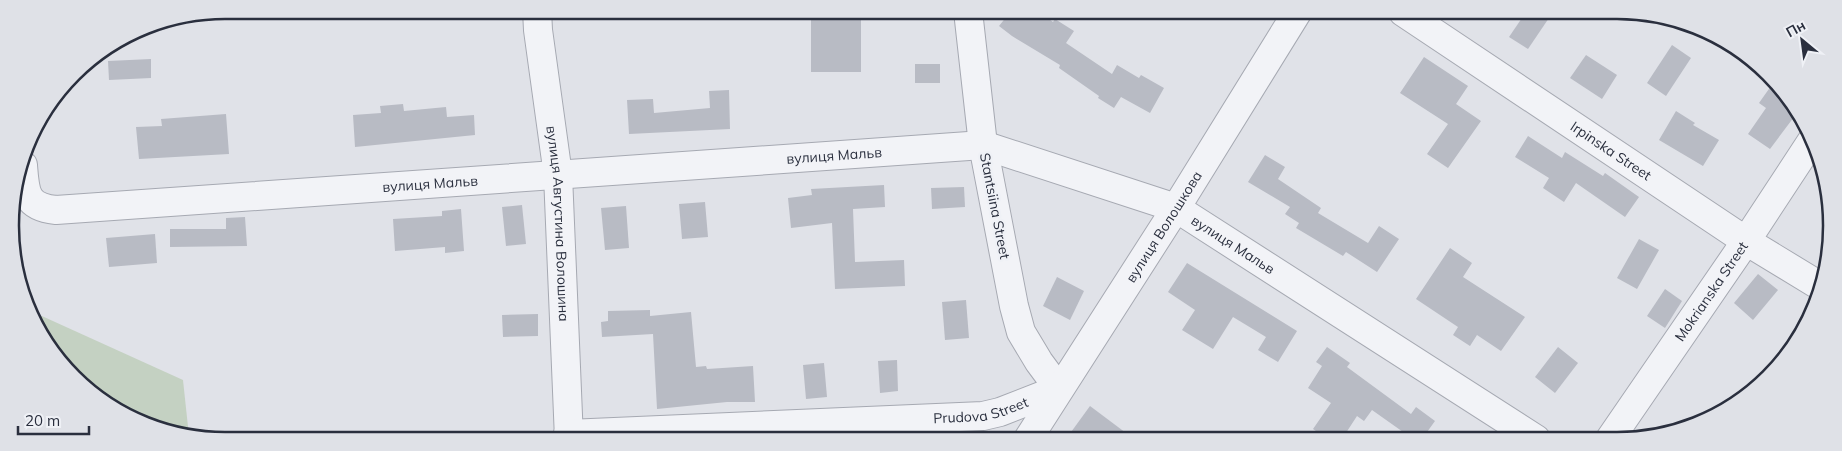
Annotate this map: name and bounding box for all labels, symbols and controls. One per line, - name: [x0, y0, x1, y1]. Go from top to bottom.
- north arrow: [1777, 15, 1827, 65]
- text: Пн: [1783, 16, 1809, 41]
- street label: Irpinska Street: [1567, 117, 1655, 184]
- street label: вулиця Августина Волошина: [542, 125, 573, 322]
- street label: вулиця Мальв: [786, 143, 883, 168]
- street label: Stantsiina Street: [976, 151, 1014, 261]
- street label: вулиця Волошкова: [1122, 167, 1206, 286]
- street label: вулиця Мальв: [382, 171, 479, 196]
- street label: вулиця Мальв: [1188, 211, 1278, 278]
- street label: Mokrianska Street: [1671, 238, 1752, 345]
- street label: Prudova Street: [933, 393, 1031, 427]
- scale bar: [18, 404, 89, 436]
- text: 20 m: [25, 411, 60, 430]

